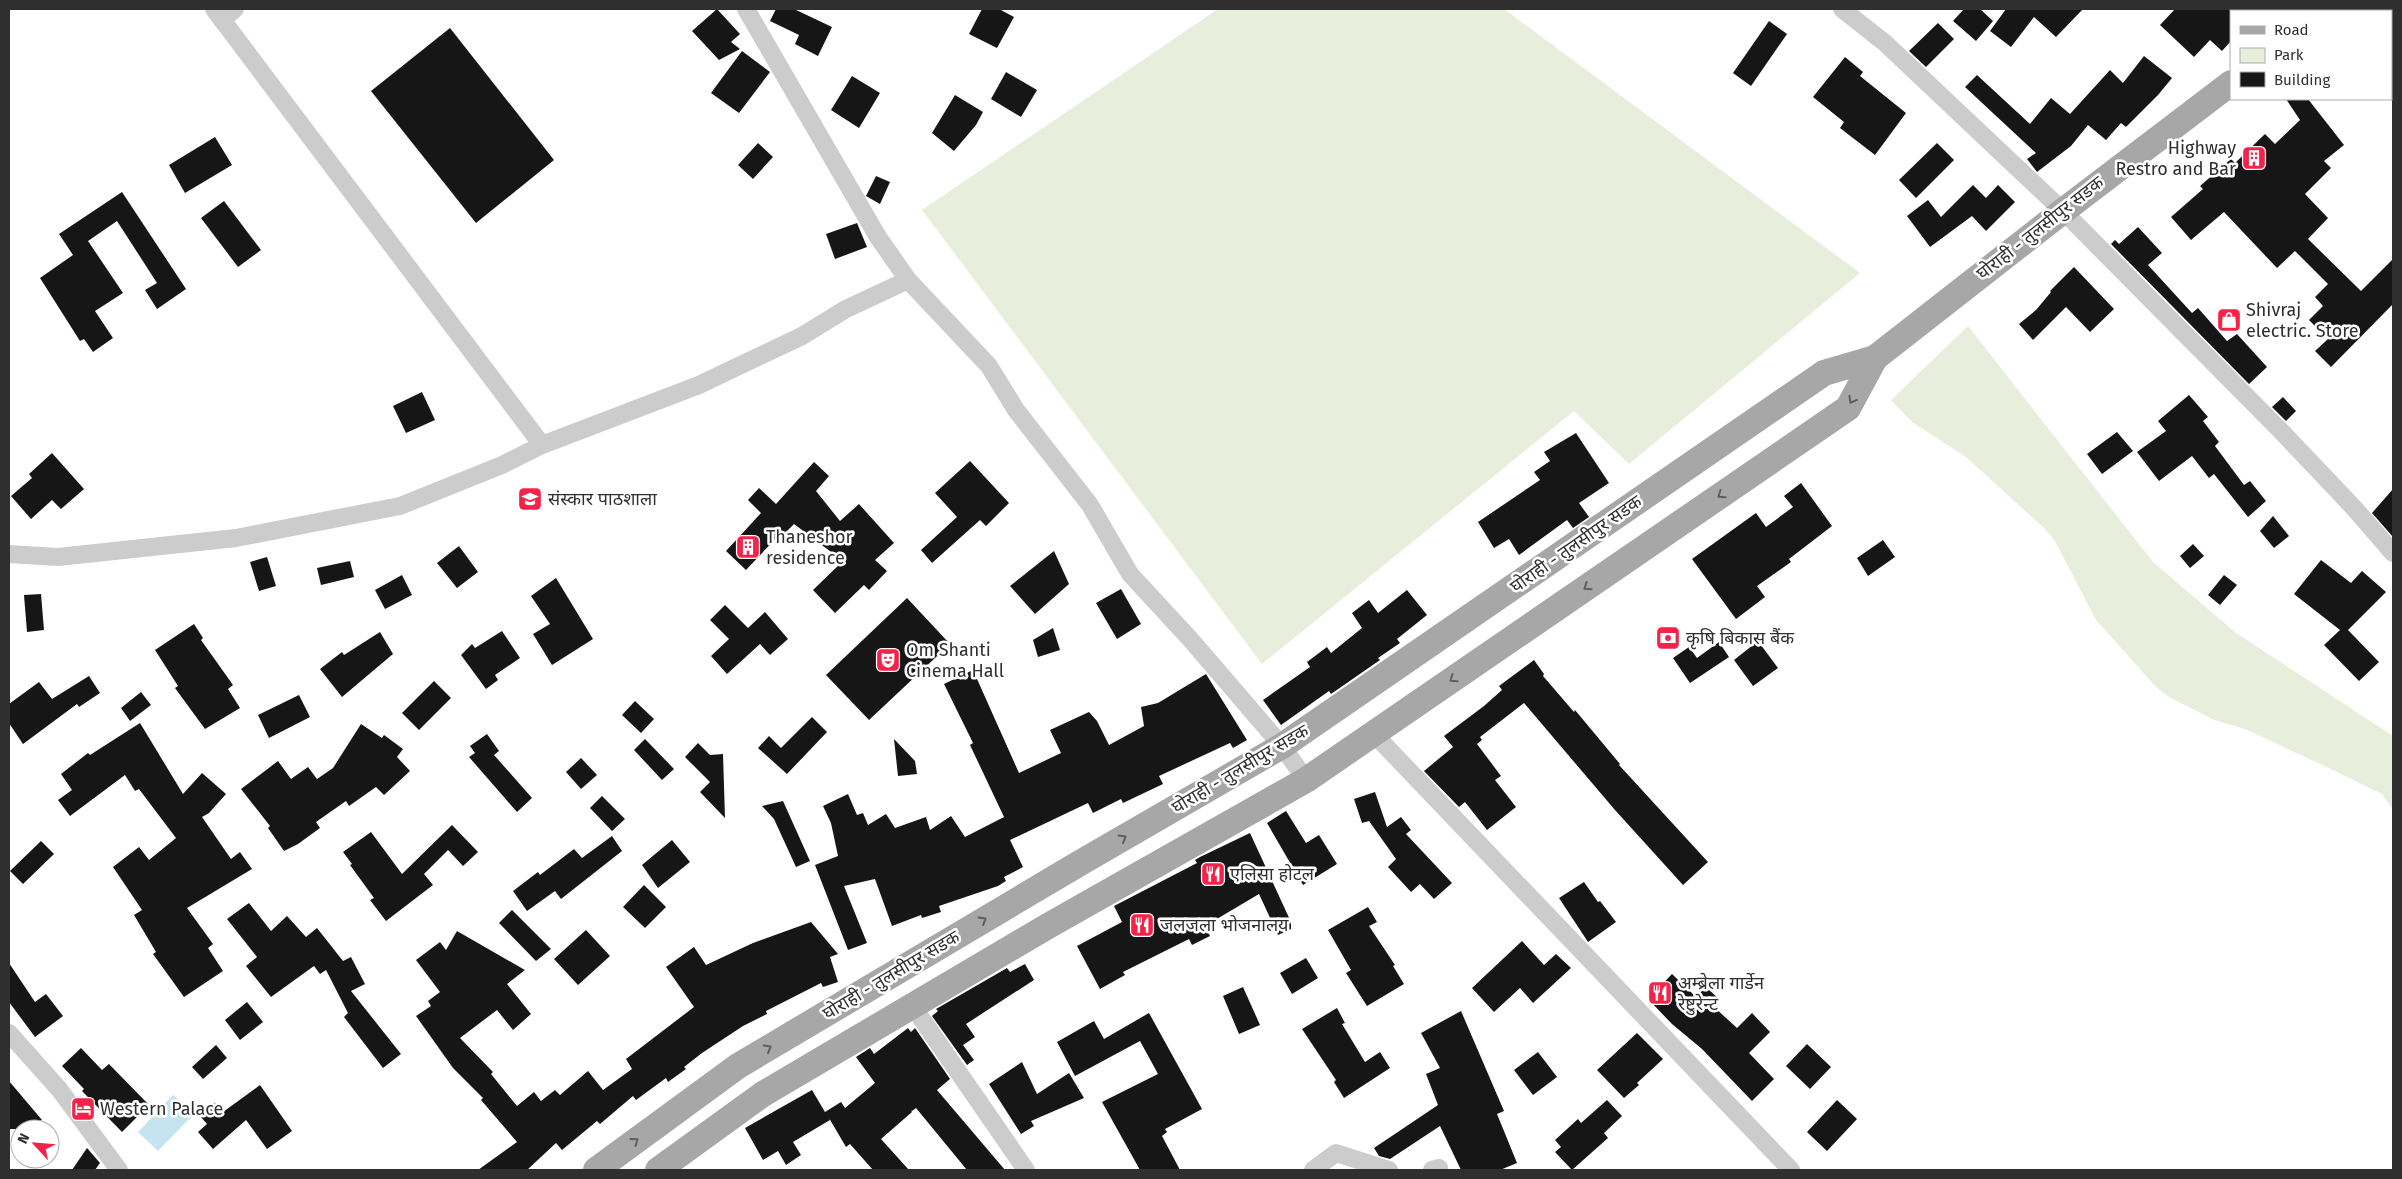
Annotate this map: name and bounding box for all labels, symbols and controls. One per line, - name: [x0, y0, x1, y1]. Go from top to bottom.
- legend: [2230, 10, 2392, 100]
- text: Road: [2274, 21, 2309, 39]
- text: Park: [2274, 46, 2304, 64]
- text: Building: [2274, 71, 2330, 89]
- place label: Highway Restro and Bar: [2115, 137, 2236, 180]
- building icon: Highway Restro and Bar: [2241, 145, 2267, 171]
- street label: घोराही - तुलसीपुर सडक: [1972, 171, 2110, 285]
- place label: Shivraj electric. Store: [2246, 299, 2359, 342]
- shop icon: Shivraj electric. Store: [2216, 307, 2242, 333]
- one-way arrow: [1848, 395, 1858, 404]
- school or university icon: संस्कार पाठशाला: [517, 486, 543, 512]
- place label: संस्कार पाठशाला: [548, 488, 657, 510]
- one-way arrow: [1717, 489, 1727, 498]
- street label: घोराही - तुलसीपुर सडक: [1506, 490, 1648, 598]
- place label: Thaneshor residence: [766, 526, 852, 569]
- building icon: Thaneshor residence: [735, 534, 761, 560]
- one-way arrow: [1583, 581, 1593, 590]
- bank icon: कृषि बिकास बैंक: [1655, 625, 1681, 651]
- place label: कृषि बिकास बैंक: [1686, 627, 1795, 650]
- place label: Om Shanti Cinema Hall: [906, 639, 1004, 682]
- theatre icon: Om Shanti Cinema Hall: [875, 647, 901, 673]
- one-way arrow: [1449, 673, 1459, 682]
- street label: घोराही - तुलसीपुर सडक: [1168, 719, 1314, 819]
- one-way arrow: [1118, 834, 1127, 844]
- restaurant icon: एलिसा होटल: [1200, 861, 1226, 887]
- place label: एलिसा होटल: [1230, 863, 1315, 885]
- restaurant icon: जलजला भोजनालय: [1129, 912, 1155, 938]
- place label: जलजला भोजनालय: [1160, 914, 1289, 936]
- one-way arrow: [977, 916, 986, 926]
- street label: घोराही - तुलसीपुर सडक: [819, 925, 965, 1025]
- place label: अम्ब्रेला गार्डेन रेष्टुरेन्ट: [1677, 972, 1765, 1016]
- restaurant icon: अम्ब्रेला गार्डेन रेष्टुरेन्ट: [1647, 980, 1673, 1006]
- one-way arrow: [763, 1044, 772, 1054]
- hotel icon: Western Palace: [70, 1096, 96, 1122]
- place label: Western Palace: [100, 1098, 223, 1120]
- north arrow: [10, 1119, 60, 1169]
- text: N: [14, 1131, 33, 1146]
- one-way arrow: [629, 1139, 638, 1147]

